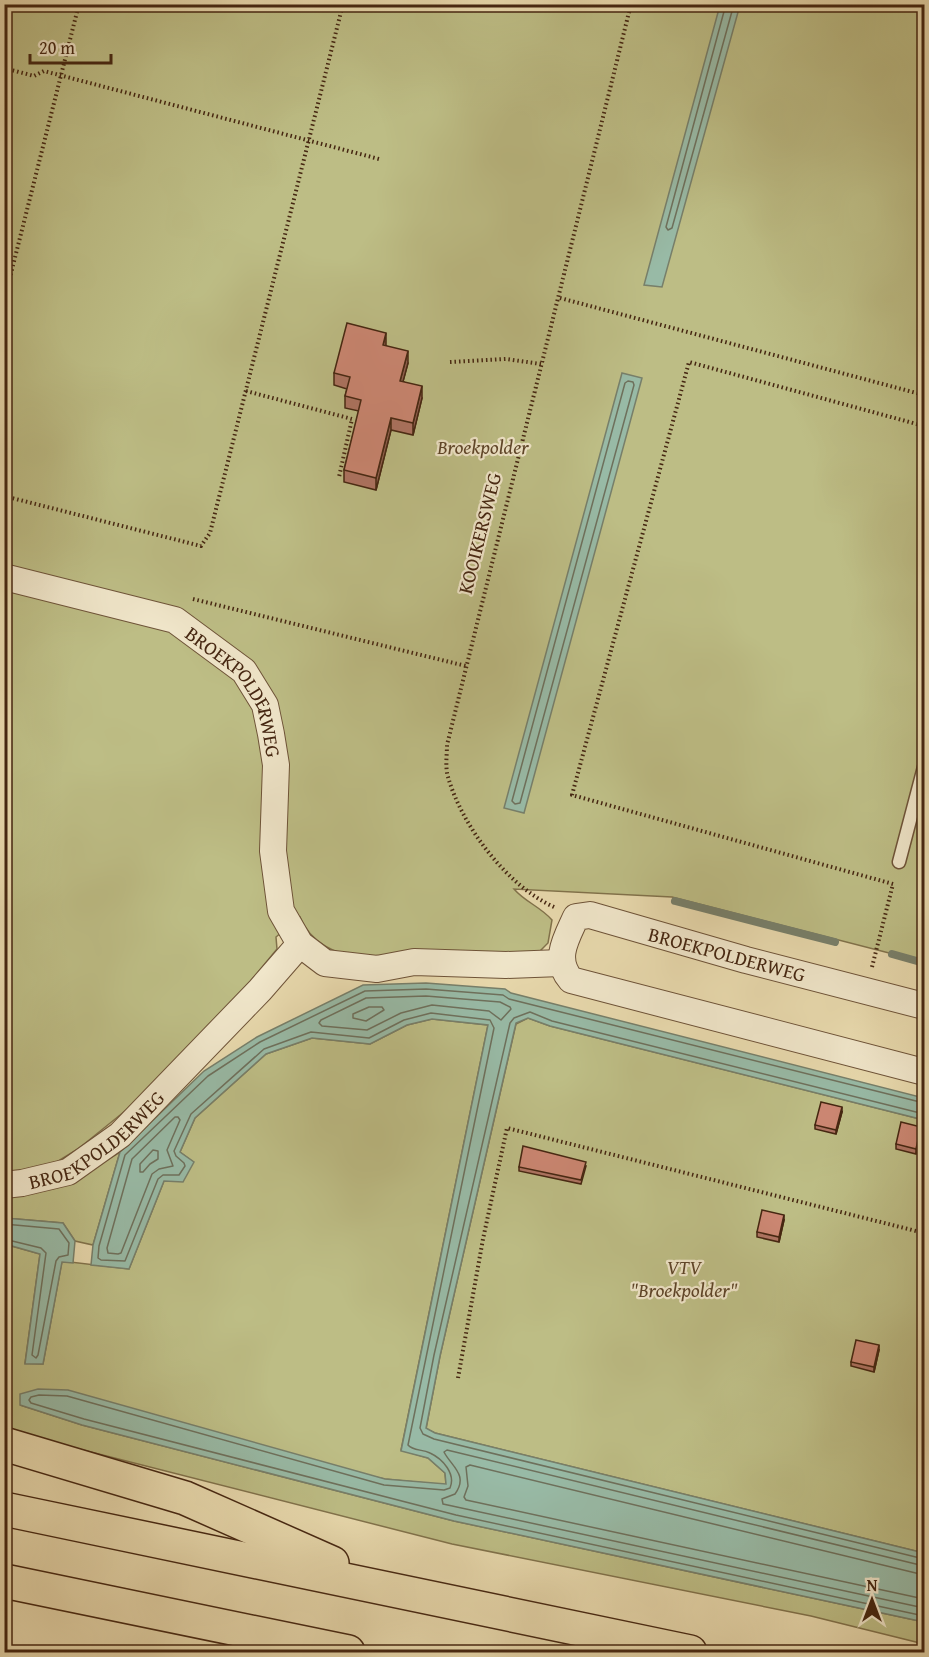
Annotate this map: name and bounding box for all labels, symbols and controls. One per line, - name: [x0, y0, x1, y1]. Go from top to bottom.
- scale bar: [30, 27, 111, 65]
- text: 20 m: [39, 34, 75, 61]
- park label: Broekpolder: [436, 432, 529, 461]
- street label: KOOIKERSWEG: [450, 469, 508, 597]
- street label: BROEKPOLDERWEG: [180, 618, 289, 759]
- street label: BROEKPOLDERWEG: [645, 919, 809, 989]
- street label: BROEKPOLDERWEG: [25, 1083, 171, 1195]
- park label: VTV "Broekpolder": [630, 1252, 738, 1304]
- north arrow: [842, 1570, 902, 1630]
- text: N: [867, 1573, 878, 1597]

